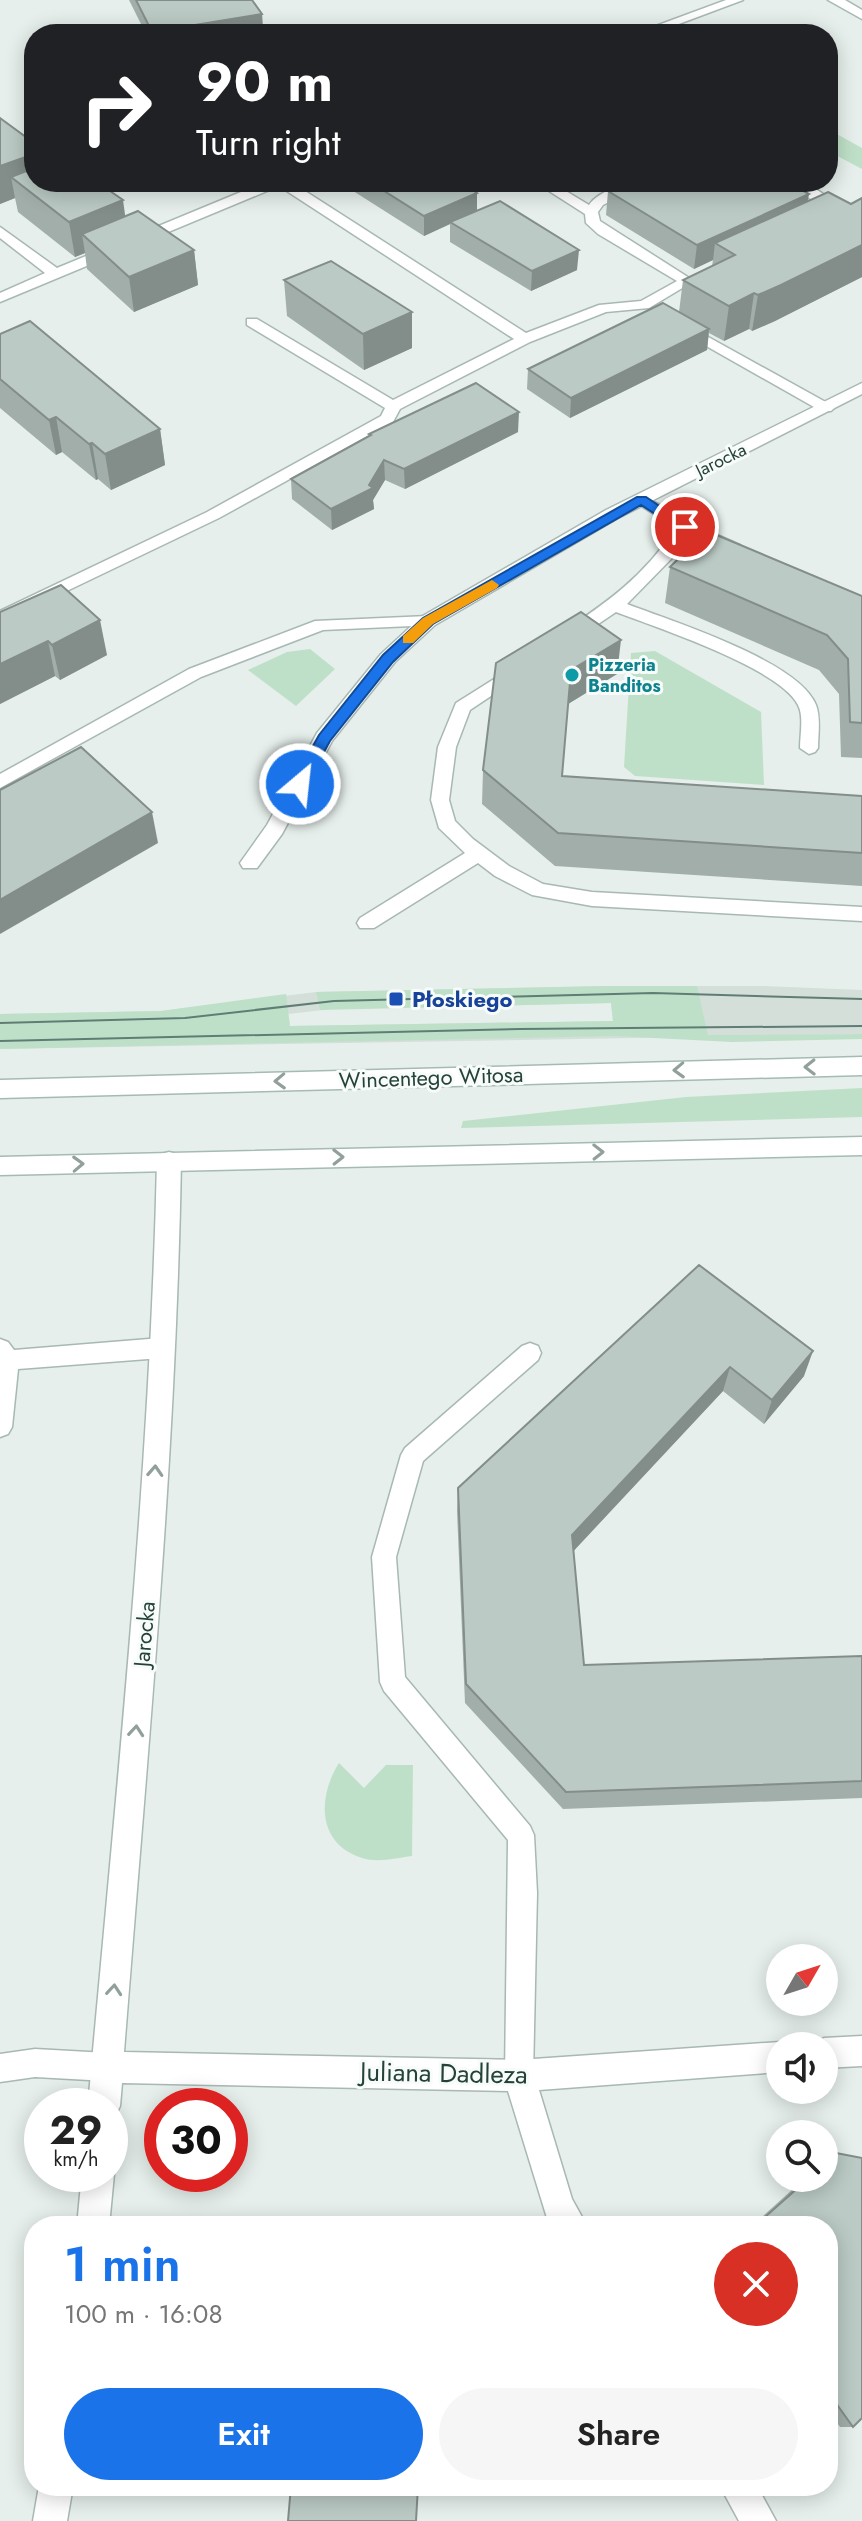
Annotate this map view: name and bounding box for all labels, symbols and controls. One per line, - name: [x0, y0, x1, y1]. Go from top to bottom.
- text: 90 m: [196, 41, 333, 122]
- icon: right: [64, 56, 168, 160]
- text: Turn right: [196, 116, 341, 168]
- street label: Jarocka: [689, 437, 751, 484]
- pin: [651, 493, 719, 561]
- icon: arrive: [663, 505, 707, 549]
- place label: Pizzeria Banditos: [588, 652, 661, 699]
- marker: Pizzeria Banditos: [563, 666, 581, 684]
- position arrow: [258, 742, 342, 826]
- place label: Płoskiego: [412, 983, 512, 1015]
- marker: Płoskiego: [387, 990, 405, 1008]
- street label: Wincentego Witosa: [338, 1058, 524, 1096]
- one-way arrow: [803, 1058, 816, 1076]
- one-way arrow: [672, 1061, 685, 1078]
- one-way arrow: [273, 1072, 286, 1090]
- one-way arrow: [592, 1143, 605, 1160]
- one-way arrow: [332, 1149, 345, 1166]
- one-way arrow: [72, 1155, 85, 1172]
- one-way arrow: [146, 1464, 163, 1477]
- street label: Jarocka: [125, 1600, 163, 1671]
- one-way arrow: [127, 1724, 144, 1737]
- north arrow: [766, 1944, 838, 2016]
- map controls: [766, 1944, 838, 2192]
- one-way arrow: [105, 1983, 122, 1996]
- button: sound: [766, 2032, 838, 2104]
- street label: Juliana Dadleza: [357, 2052, 528, 2093]
- speed limit sign: 30: [144, 2088, 248, 2192]
- text: 29: [50, 2101, 103, 2159]
- button: search: [766, 2120, 838, 2192]
- text: km/h: [53, 2145, 99, 2174]
- text: 1 min: [64, 2230, 181, 2299]
- button: close: [714, 2242, 798, 2326]
- text: 100 m · 16:08: [64, 2295, 223, 2333]
- button: Exit: [64, 2388, 423, 2480]
- button: Share: [439, 2388, 798, 2480]

